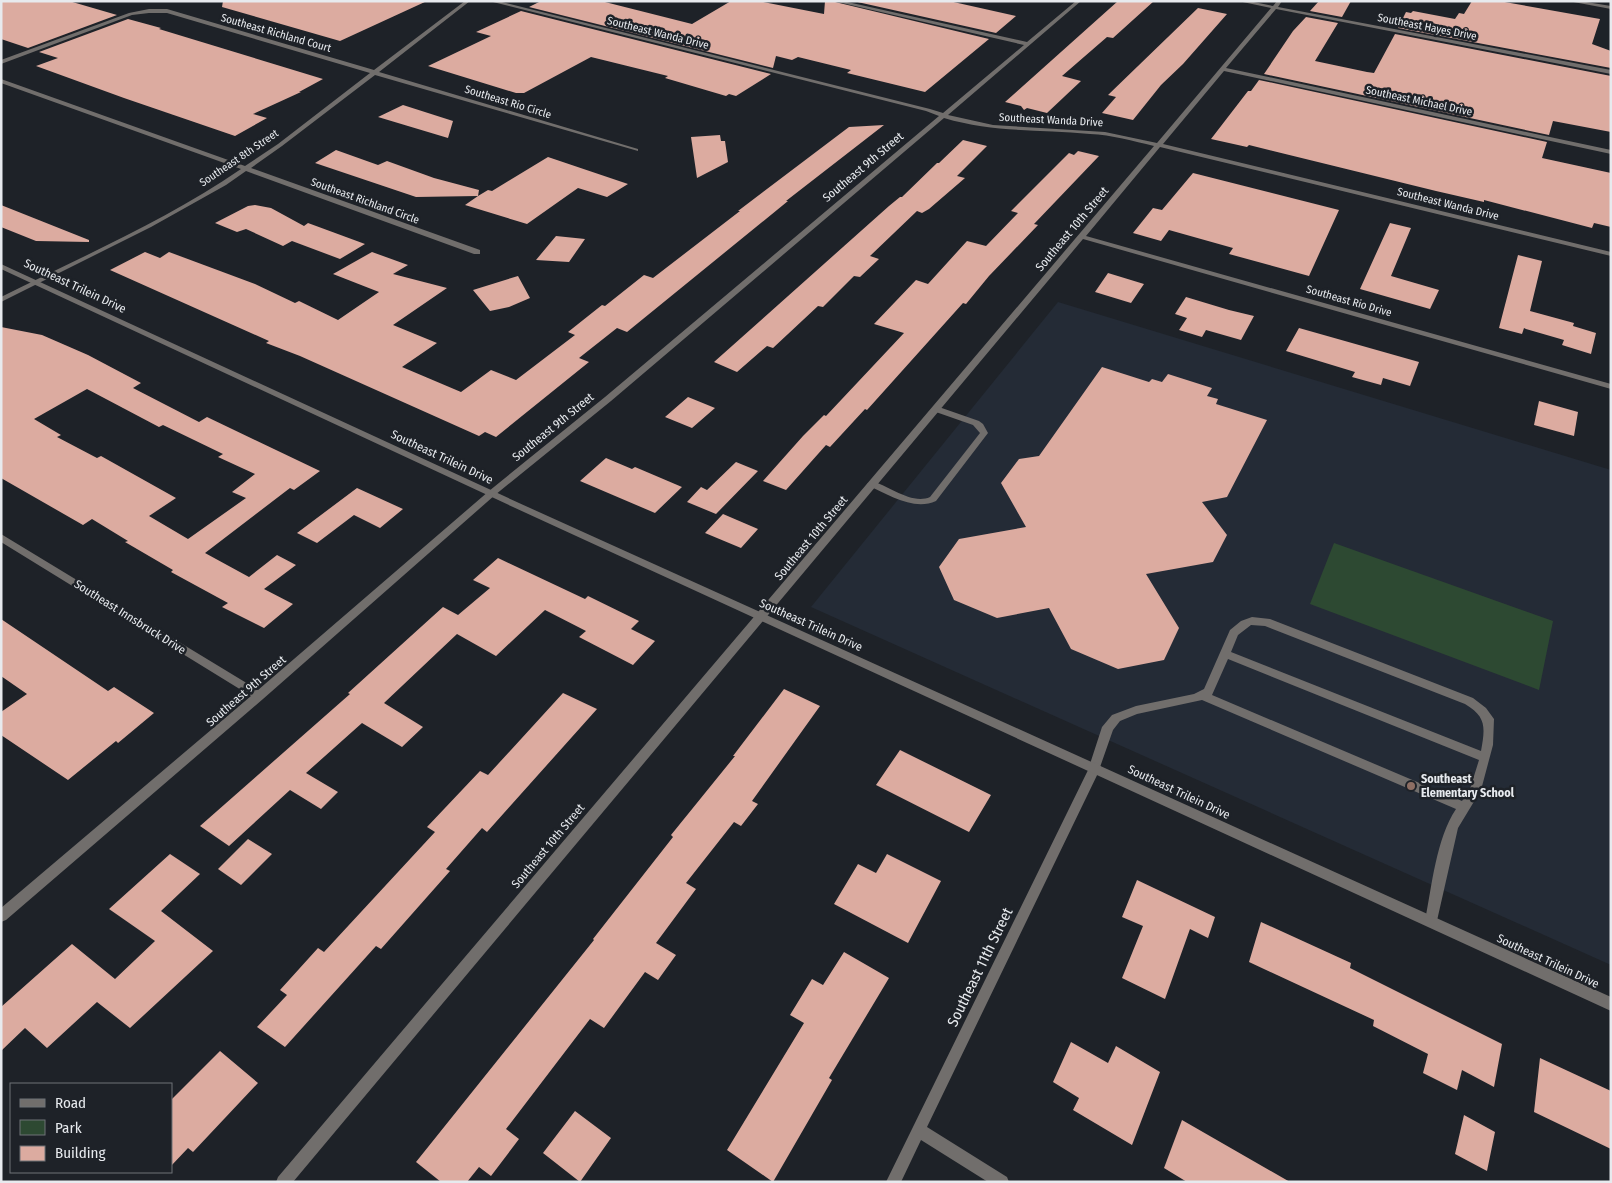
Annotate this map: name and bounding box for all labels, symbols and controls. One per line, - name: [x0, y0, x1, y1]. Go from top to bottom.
- street label: Southeast Richland Court: [219, 11, 333, 55]
- street label: Southeast Hayes Drive: [1376, 11, 1478, 43]
- street label: Southeast Wanda Drive: [606, 14, 710, 52]
- street label: Southeast Rio Circle: [463, 83, 553, 121]
- street label: Southeast Michael Drive: [1365, 83, 1473, 119]
- street label: Southeast Wanda Drive: [999, 111, 1103, 129]
- street label: Southeast 8th Street: [197, 127, 281, 189]
- street label: Southeast 9th Street: [820, 129, 906, 205]
- street label: Southeast Richland Circle: [309, 175, 421, 227]
- street label: Southeast 10th Street: [1033, 184, 1111, 274]
- street label: Southeast Wanda Drive: [1396, 185, 1500, 223]
- street label: Southeast Trilein Drive: [22, 256, 128, 316]
- street label: Southeast Rio Drive: [1305, 283, 1393, 319]
- street label: Southeast 9th Street: [509, 390, 597, 464]
- street label: Southeast Trilein Drive: [389, 427, 495, 487]
- street label: Southeast 10th Street: [772, 493, 850, 583]
- street label: Southeast Innsbruck Drive: [72, 577, 188, 657]
- street label: Southeast Trilein Drive: [757, 596, 865, 654]
- street label: Southeast 9th Street: [203, 653, 289, 729]
- street label: Southeast Trilein Drive: [1126, 762, 1232, 822]
- place label: Southeast Elementary School: [1421, 772, 1515, 800]
- marker: Southeast Elementary School: [1405, 780, 1417, 792]
- street label: Southeast 10th Street: [509, 801, 587, 891]
- street label: Southeast 11th Street: [943, 905, 1017, 1029]
- street label: Southeast Trilein Drive: [1495, 931, 1601, 991]
- legend: [10, 1083, 172, 1173]
- text: Road: [55, 1094, 86, 1112]
- text: Park: [55, 1119, 82, 1137]
- text: Building: [55, 1144, 106, 1162]

